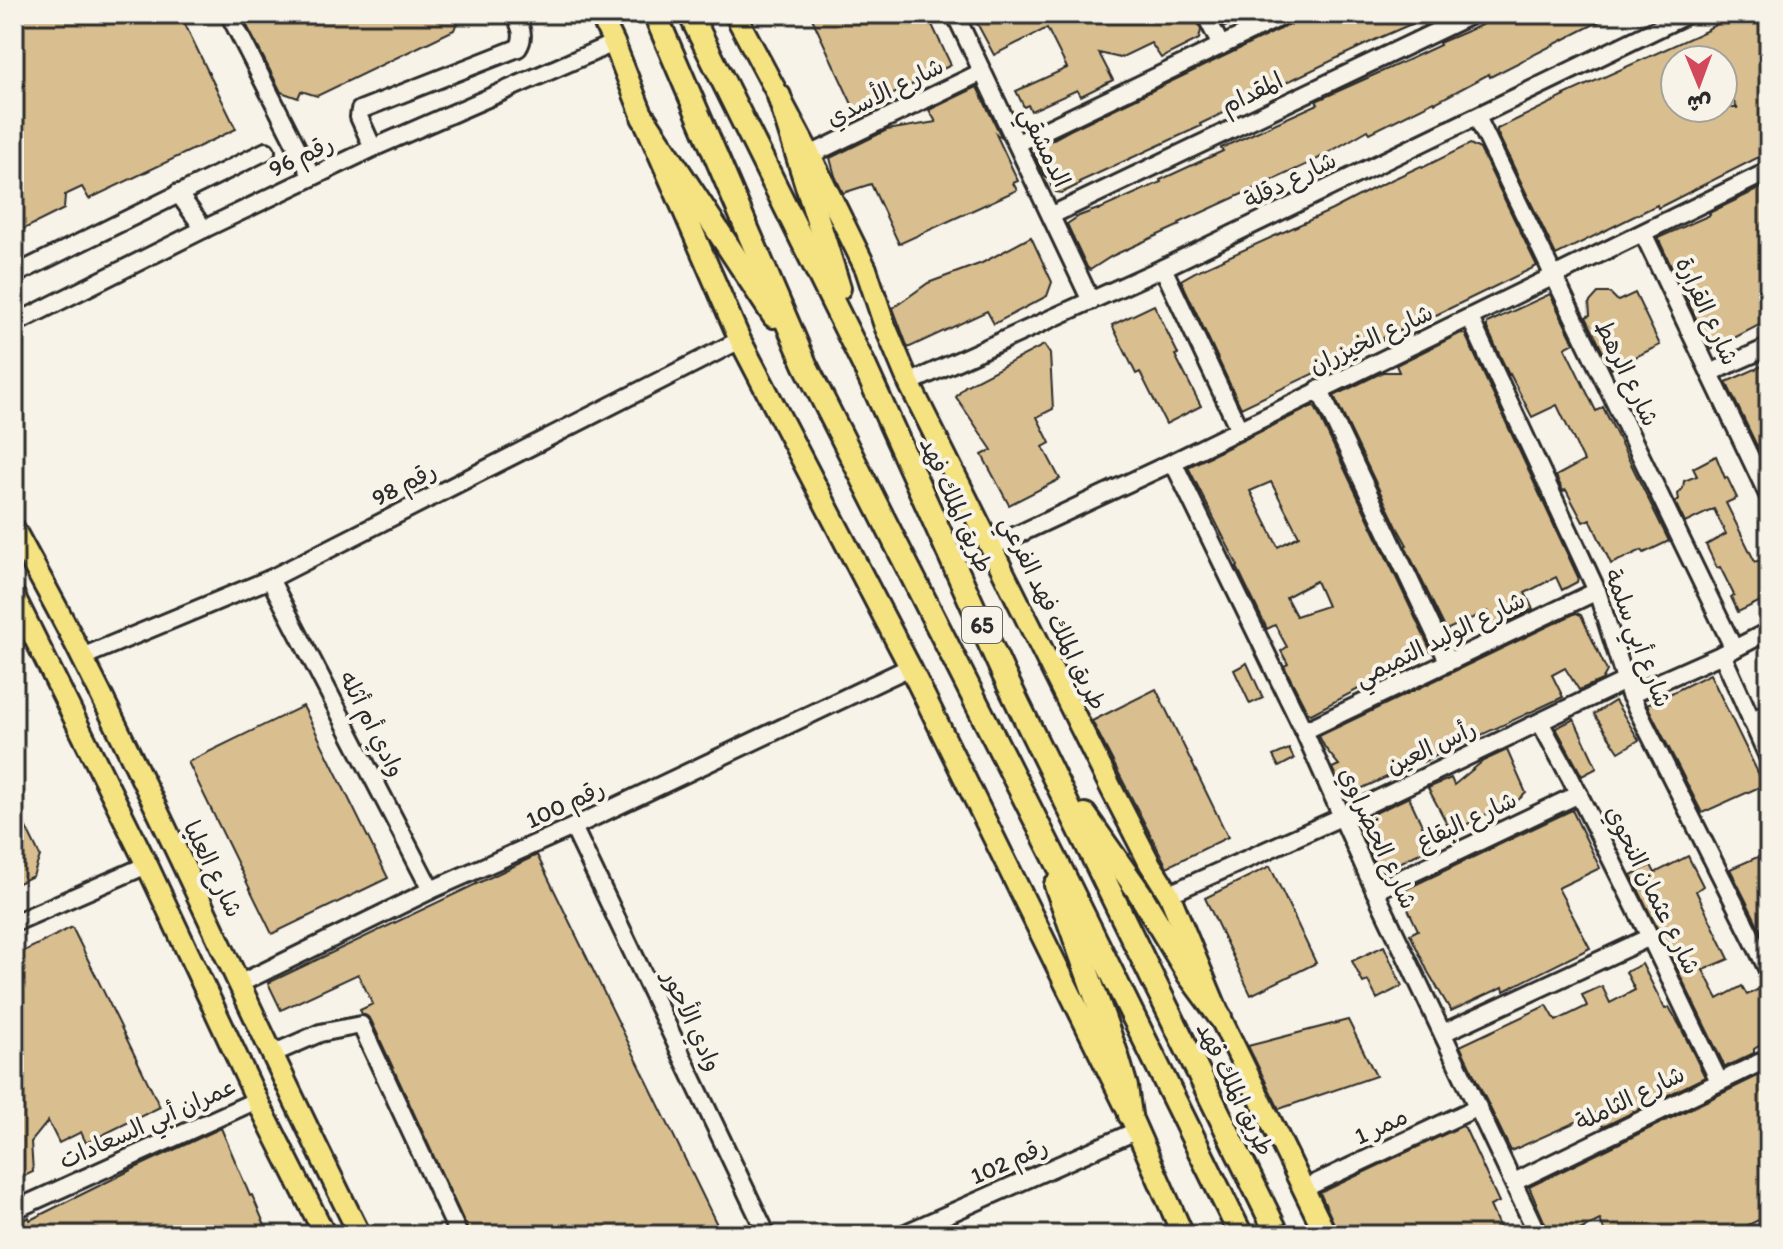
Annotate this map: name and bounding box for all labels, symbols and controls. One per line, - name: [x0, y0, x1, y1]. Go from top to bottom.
- north arrow: [1659, 44, 1739, 124]
- street label: شارع الأسدي: [821, 49, 949, 135]
- street label: المقدام: [1216, 65, 1289, 123]
- text: ش: [1687, 90, 1712, 117]
- street label: الدمشقي: [1007, 102, 1077, 195]
- street label: رقم 96: [264, 128, 339, 187]
- street label: شارع دقلة: [1239, 145, 1342, 217]
- street label: شارع القرارة: [1667, 252, 1745, 371]
- street label: شارع الخيزران: [1304, 297, 1439, 383]
- street label: شارع الرهط: [1587, 315, 1666, 432]
- street label: طريق الملك فهد: [914, 432, 999, 577]
- street label: رقم 98: [367, 455, 443, 516]
- street label: طريق الملك فهد الفرعي: [988, 511, 1113, 718]
- street label: شارع أبي سلمة: [1592, 564, 1678, 714]
- street label: شارع الوليد التميمي: [1350, 585, 1533, 699]
- road number: 65: [962, 607, 1002, 643]
- street label: وادي أم أثله: [330, 666, 412, 783]
- street label: رأس العين: [1381, 713, 1480, 780]
- street label: شارع الحضراوي: [1330, 762, 1424, 915]
- street label: رقم 100: [521, 773, 610, 838]
- street label: شارع البقاع: [1411, 784, 1522, 859]
- street label: شارع عثمان النحوي: [1597, 800, 1707, 980]
- street label: شارع العليا: [175, 816, 249, 923]
- street label: وادي الأحور: [653, 963, 730, 1077]
- street label: طريق الملك فهد: [1191, 1017, 1280, 1160]
- street label: شارع الثاملة: [1570, 1059, 1690, 1139]
- street label: عمران أبي السعادات: [54, 1070, 244, 1181]
- street label: ممر 1: [1350, 1101, 1412, 1150]
- street label: رقم 102: [966, 1131, 1053, 1194]

